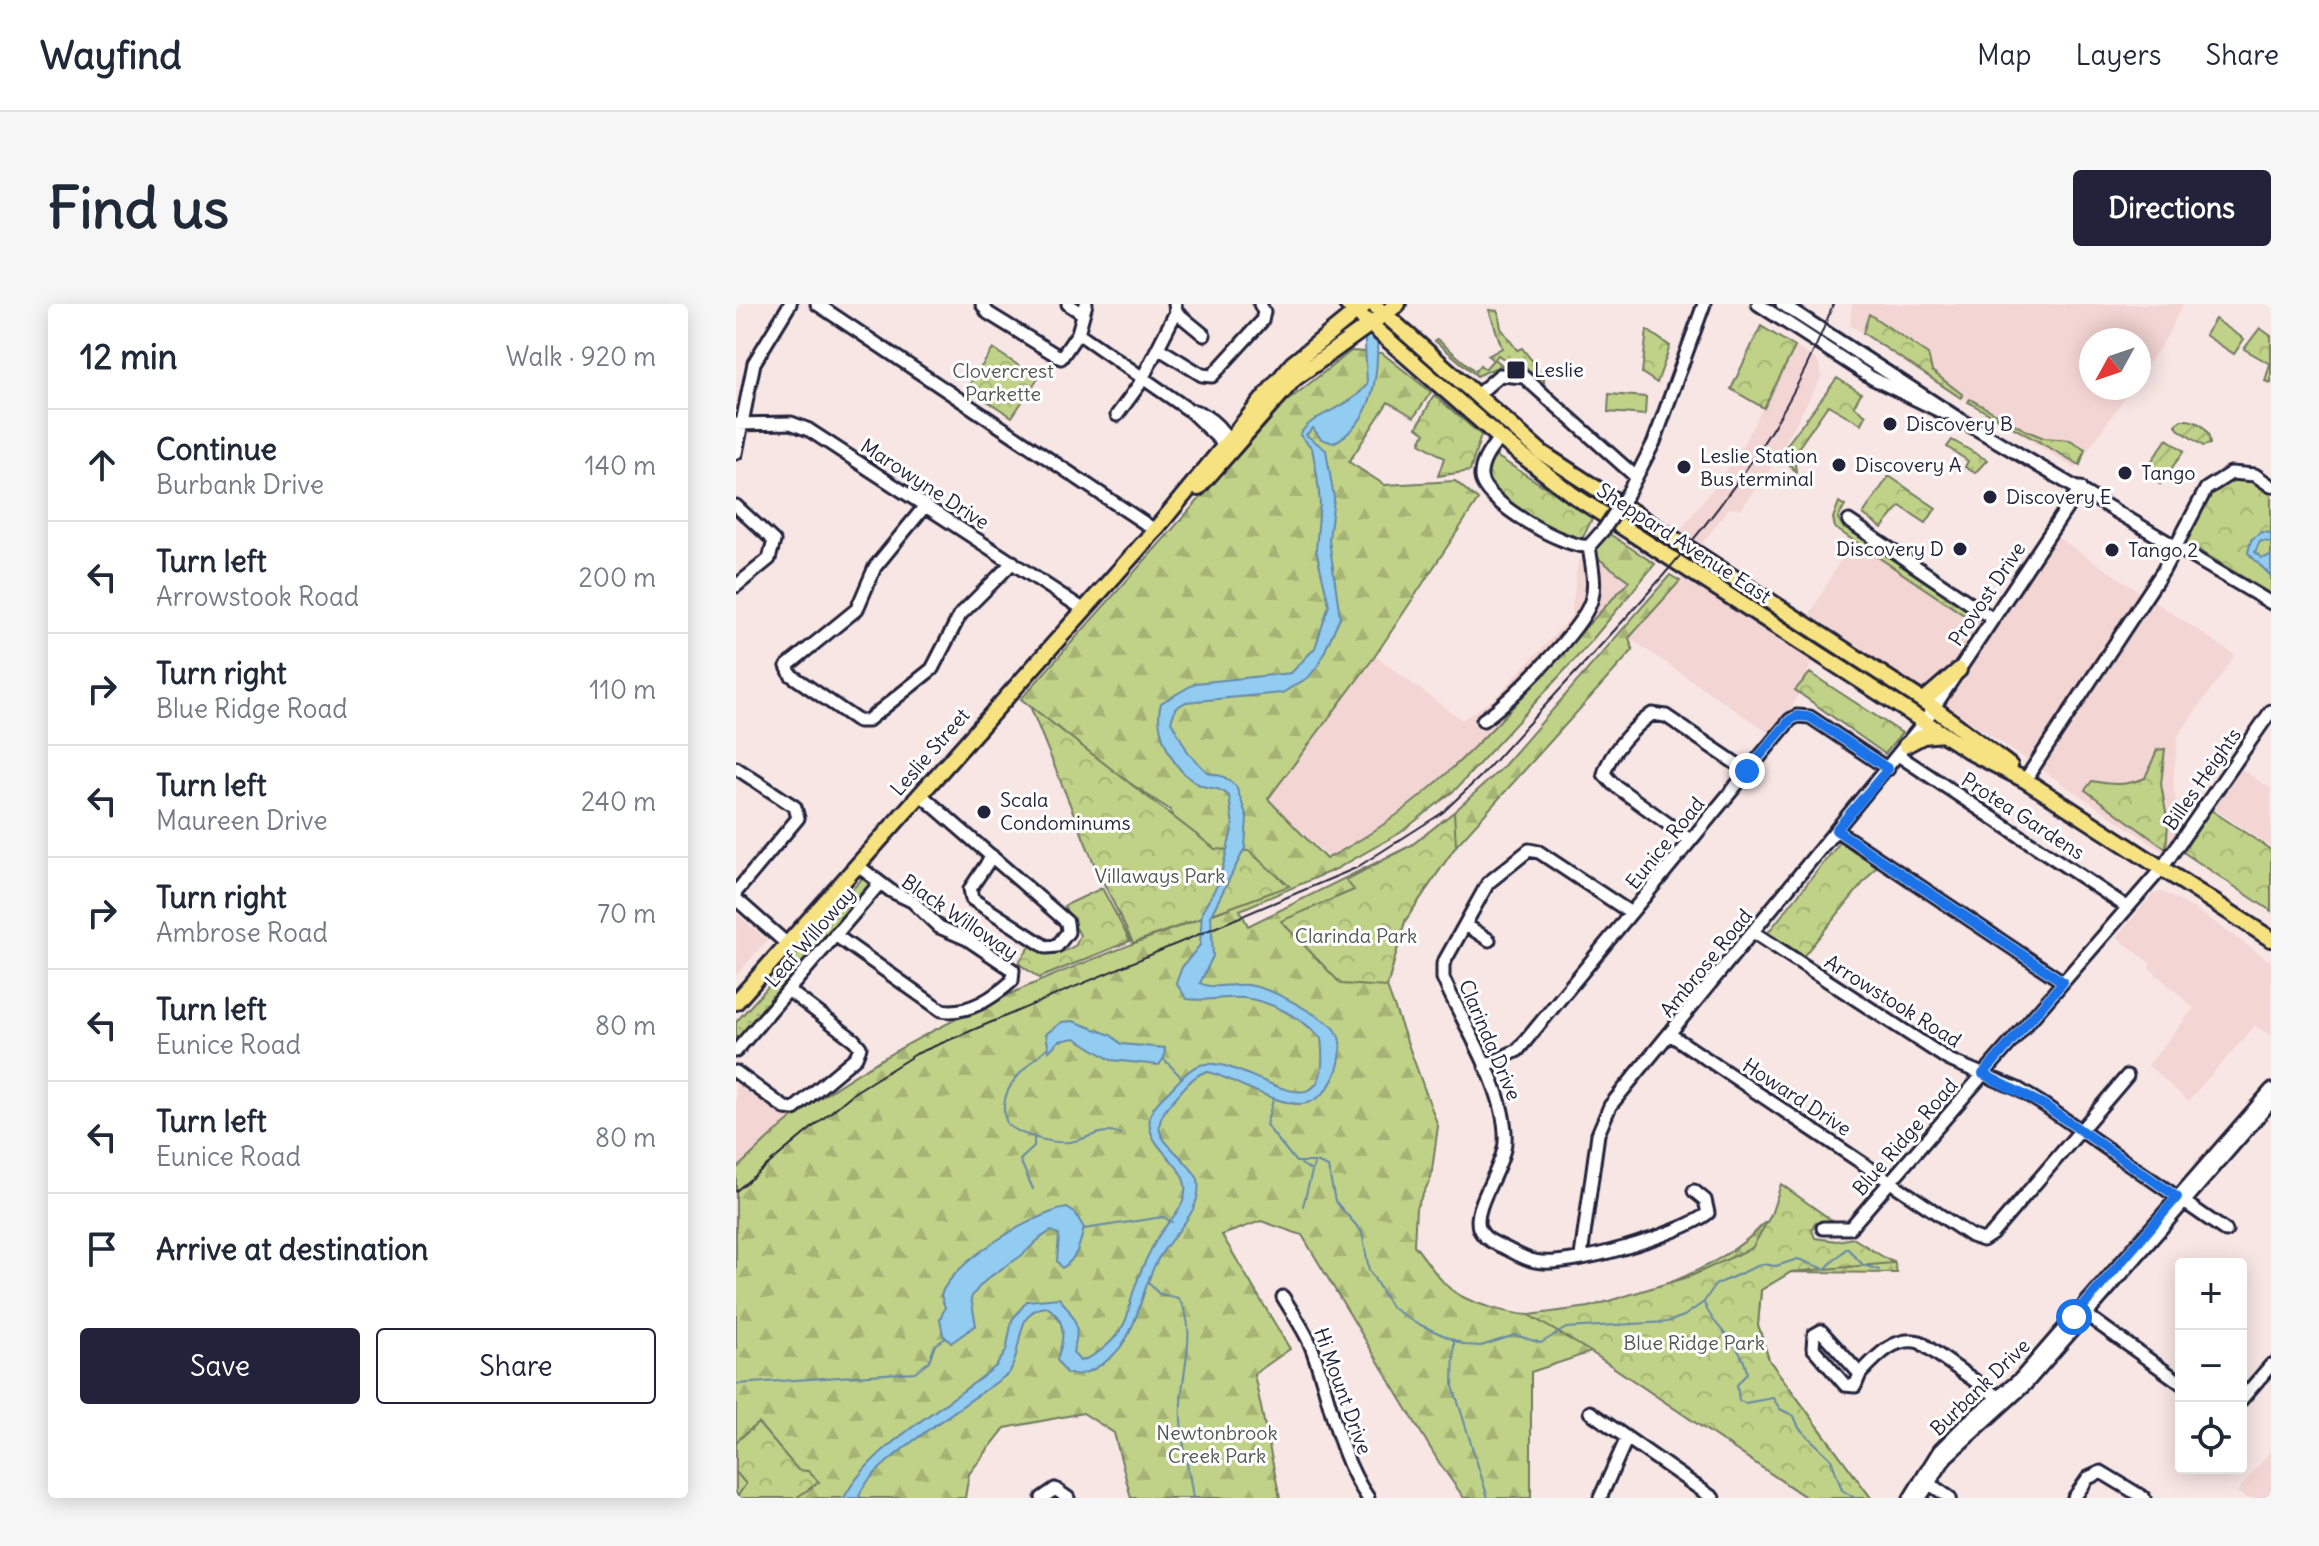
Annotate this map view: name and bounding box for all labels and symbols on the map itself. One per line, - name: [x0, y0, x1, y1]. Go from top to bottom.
- north arrow: [2079, 328, 2151, 400]
- place label: Leslie: [1534, 357, 1584, 382]
- park label: Clovercrest Parkette: [952, 358, 1054, 406]
- marker: Leslie: [1505, 359, 1527, 381]
- place label: Discovery B: [1906, 411, 2013, 436]
- marker: Discovery B: [1881, 415, 1899, 433]
- street label: Marowyne Drive: [856, 433, 994, 534]
- place label: Leslie Station Bus terminal: [1700, 443, 1818, 491]
- place label: Discovery A: [1855, 452, 1962, 477]
- marker: Discovery A: [1830, 456, 1848, 474]
- marker: Leslie Station Bus terminal: [1675, 458, 1693, 476]
- place label: Tango: [2141, 460, 2196, 485]
- marker: Tango: [2116, 464, 2134, 482]
- street label: Sheppard Avenue East: [1592, 477, 1776, 608]
- place label: Discovery E: [2006, 484, 2112, 509]
- marker: Discovery E: [1981, 488, 1999, 506]
- place label: Discovery D: [1836, 536, 1944, 561]
- street label: Provost Drive: [1943, 537, 2031, 650]
- place label: Tango 2: [2128, 537, 2198, 562]
- marker: Discovery D: [1951, 540, 1969, 558]
- marker: Tango 2: [2103, 541, 2121, 559]
- street label: Leslie Street: [885, 703, 975, 801]
- street label: Billes Heights: [2157, 723, 2246, 835]
- route end: [1729, 753, 1765, 789]
- street label: Protea Gardens: [1957, 767, 2089, 865]
- place label: Scala Condominums: [1000, 787, 1131, 835]
- street label: Eunice Road: [1620, 791, 1710, 894]
- marker: Scala Condominums: [975, 803, 993, 821]
- park label: Villaways Park: [1095, 863, 1225, 888]
- street label: Black Willoway: [897, 868, 1023, 965]
- street label: Leaf Willoway: [759, 881, 860, 992]
- street label: Ambrose Road: [1654, 903, 1757, 1022]
- park label: Clarinda Park: [1295, 923, 1417, 948]
- street label: Arrowstook Road: [1820, 949, 1966, 1053]
- street label: Clarinda Drive: [1454, 976, 1527, 1104]
- street label: Howard Drive: [1738, 1052, 1856, 1141]
- street label: Blue Ridge Road: [1847, 1073, 1963, 1200]
- route start: [2056, 1299, 2092, 1335]
- street label: Hi Mount Drive: [1309, 1324, 1378, 1457]
- park label: Blue Ridge Park: [1623, 1330, 1765, 1355]
- street label: Burbank Drive: [1924, 1333, 2035, 1441]
- park label: Newtonbrook Creek Park: [1156, 1420, 1278, 1468]

